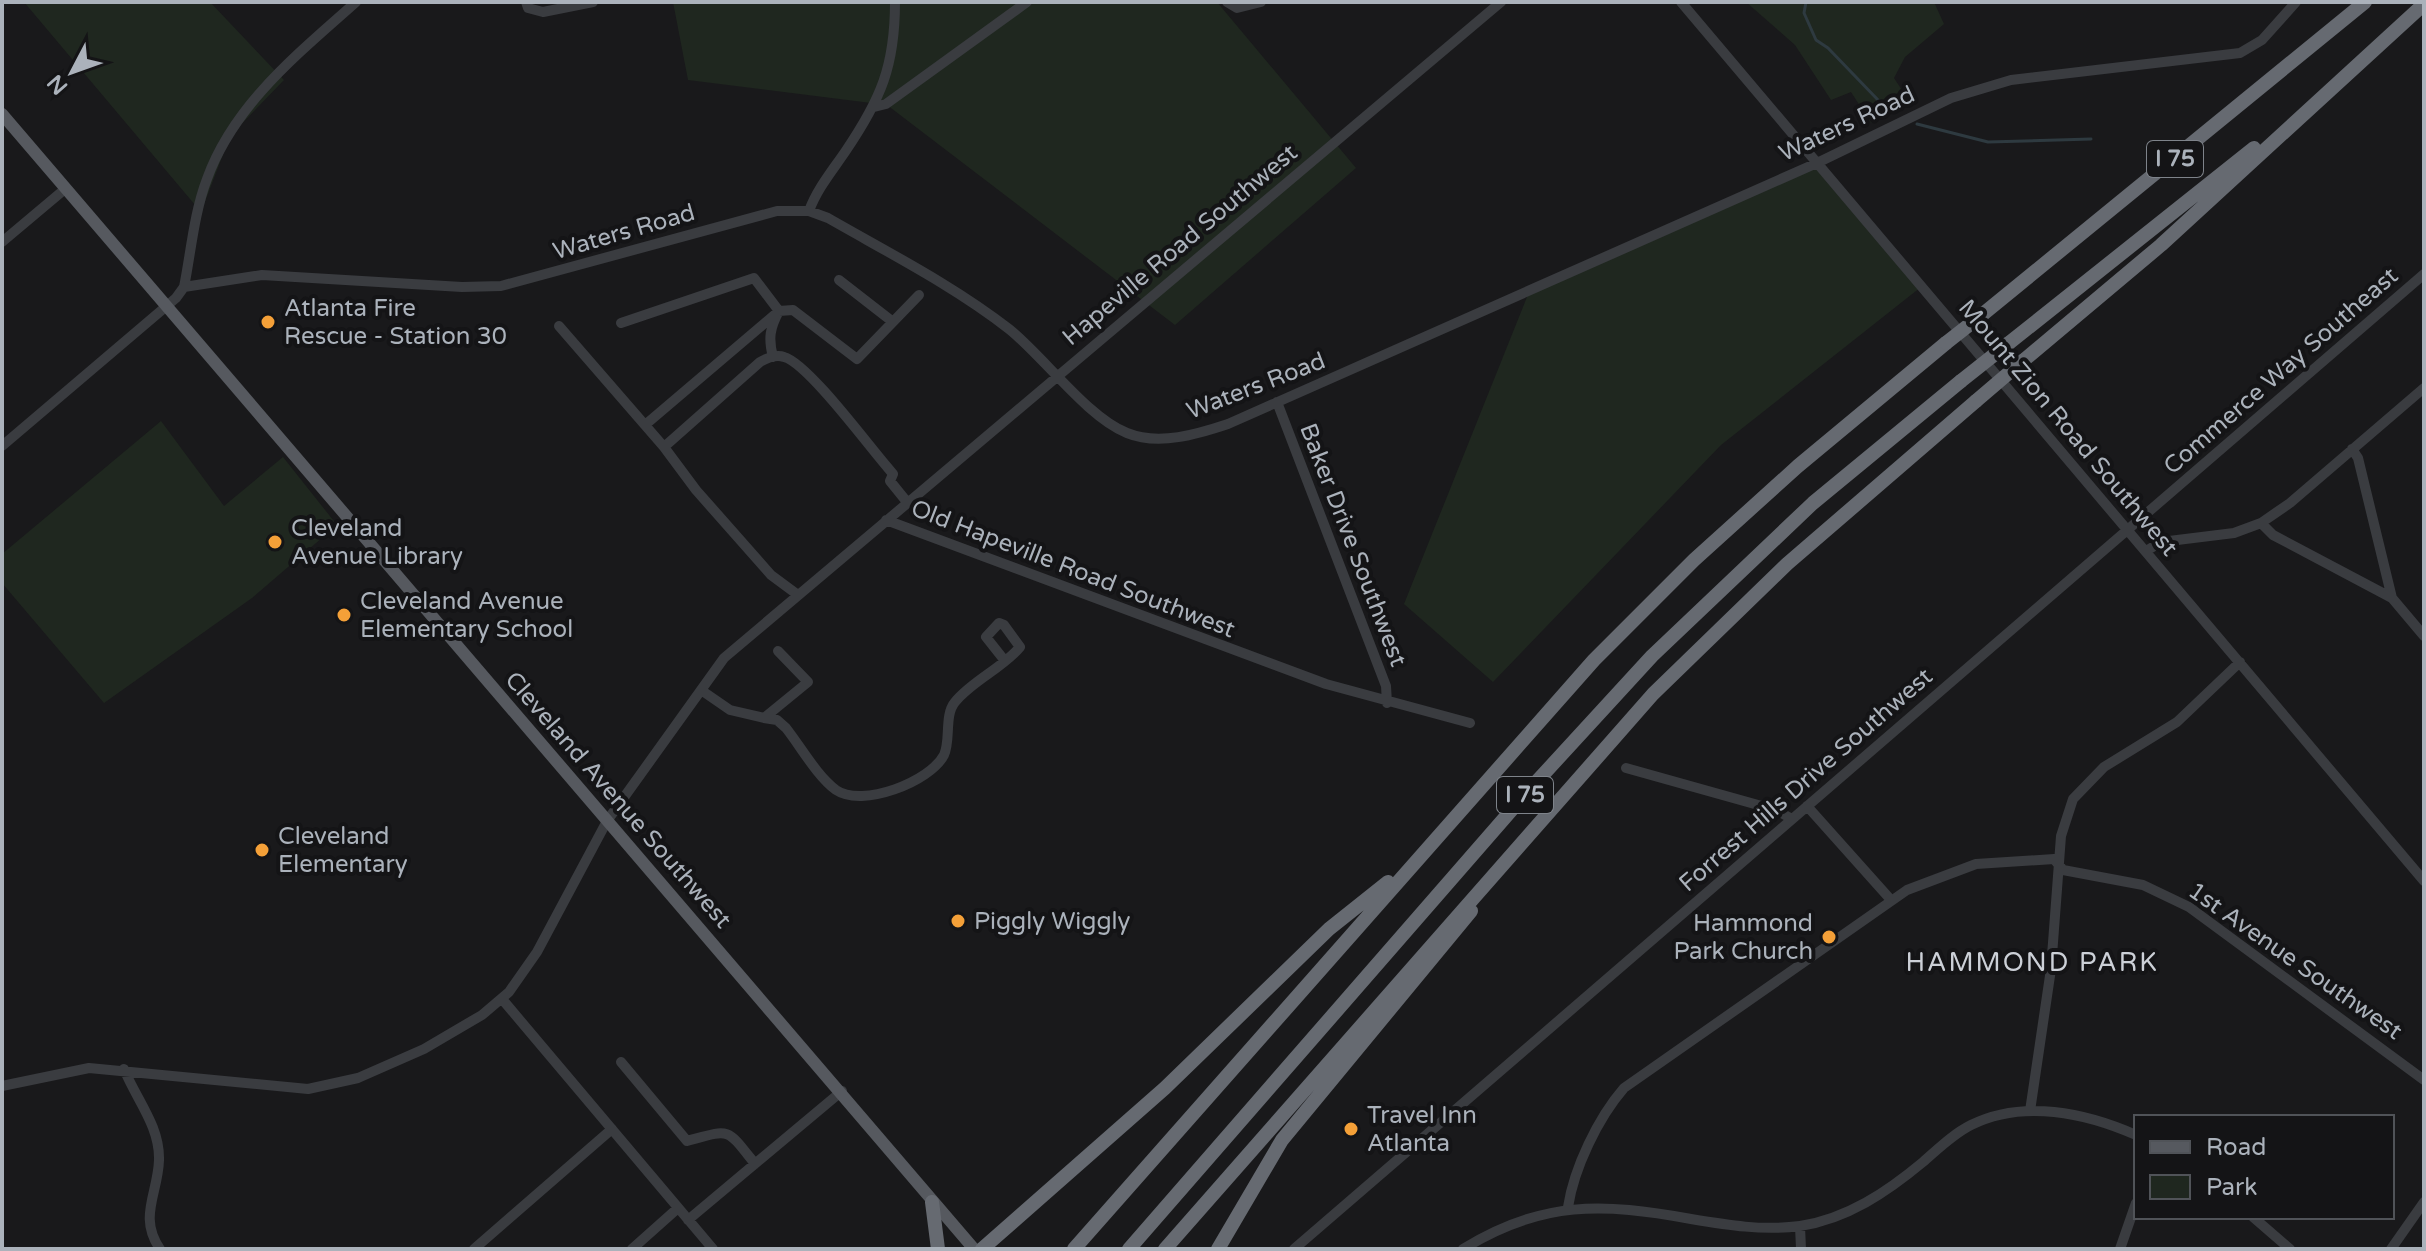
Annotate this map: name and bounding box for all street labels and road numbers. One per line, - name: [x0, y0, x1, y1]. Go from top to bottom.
- street label: Waters Road: [1775, 80, 1919, 168]
- street label: Hapeville Road Southwest: [1057, 138, 1303, 352]
- road number: I 75: [2147, 141, 2203, 177]
- street label: Waters Road: [550, 198, 698, 266]
- street label: Commerce Way Southeast: [2158, 261, 2404, 481]
- street label: Mount Zion Road Southwest: [1952, 294, 2184, 562]
- street label: Waters Road: [1182, 346, 1330, 426]
- street label: Baker Drive Southwest: [1293, 419, 1413, 671]
- street label: Old Hapeville Road Southwest: [907, 494, 1239, 644]
- street label: Forrest Hills Drive Southwest: [1673, 662, 1939, 898]
- street label: Cleveland Avenue Southwest: [499, 666, 737, 934]
- road number: I 75: [1497, 777, 1553, 813]
- street label: 1st Avenue Southwest: [2182, 876, 2408, 1046]

